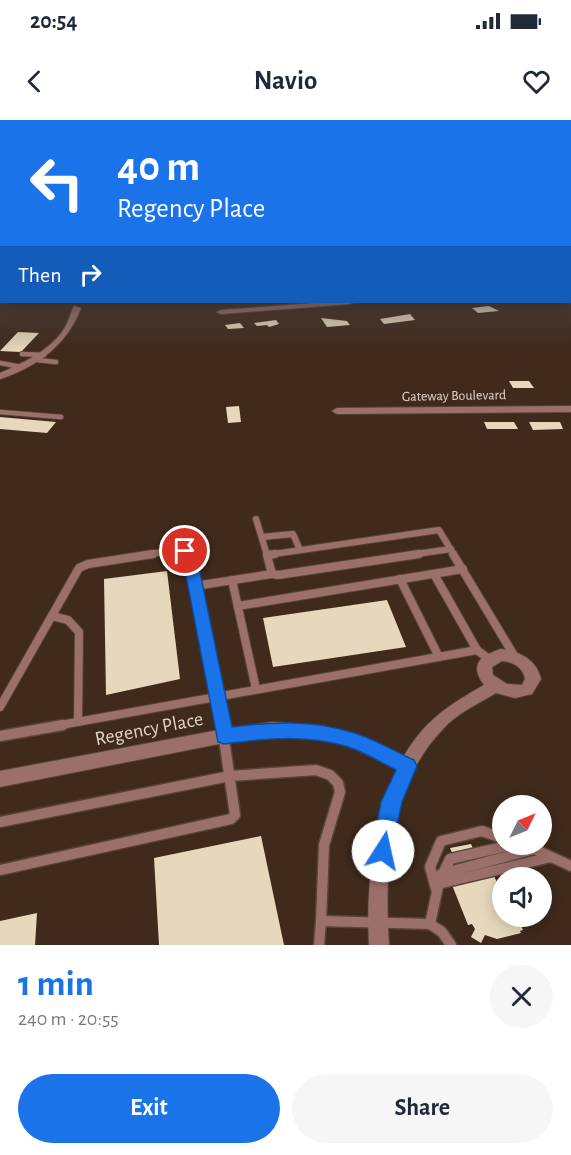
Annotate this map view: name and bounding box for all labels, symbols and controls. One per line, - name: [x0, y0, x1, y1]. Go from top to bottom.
- text: 20:54: [30, 10, 77, 32]
- icon: back: [18, 65, 51, 98]
- icon: heart: [520, 65, 553, 98]
- text: Navio: [254, 67, 317, 94]
- icon: left: [18, 144, 96, 222]
- text: 40 m: [117, 146, 200, 188]
- text: Regency Place: [117, 195, 265, 222]
- icon: right: [74, 258, 107, 291]
- text: Then: [18, 264, 62, 286]
- street label: Gateway Boulevard: [402, 388, 506, 404]
- pin: [159, 525, 210, 576]
- icon: arrive: [168, 534, 201, 567]
- street label: Regency Place: [93, 709, 205, 749]
- north arrow: [492, 795, 552, 855]
- map controls: [492, 795, 552, 927]
- position arrow: [351, 819, 415, 883]
- button: sound: [492, 867, 552, 927]
- button: close: [490, 965, 553, 1028]
- text: 1 min: [18, 966, 94, 1002]
- text: 240 m · 20:55: [18, 1009, 119, 1029]
- button: Exit: [18, 1074, 280, 1143]
- button: Share: [292, 1074, 553, 1143]

